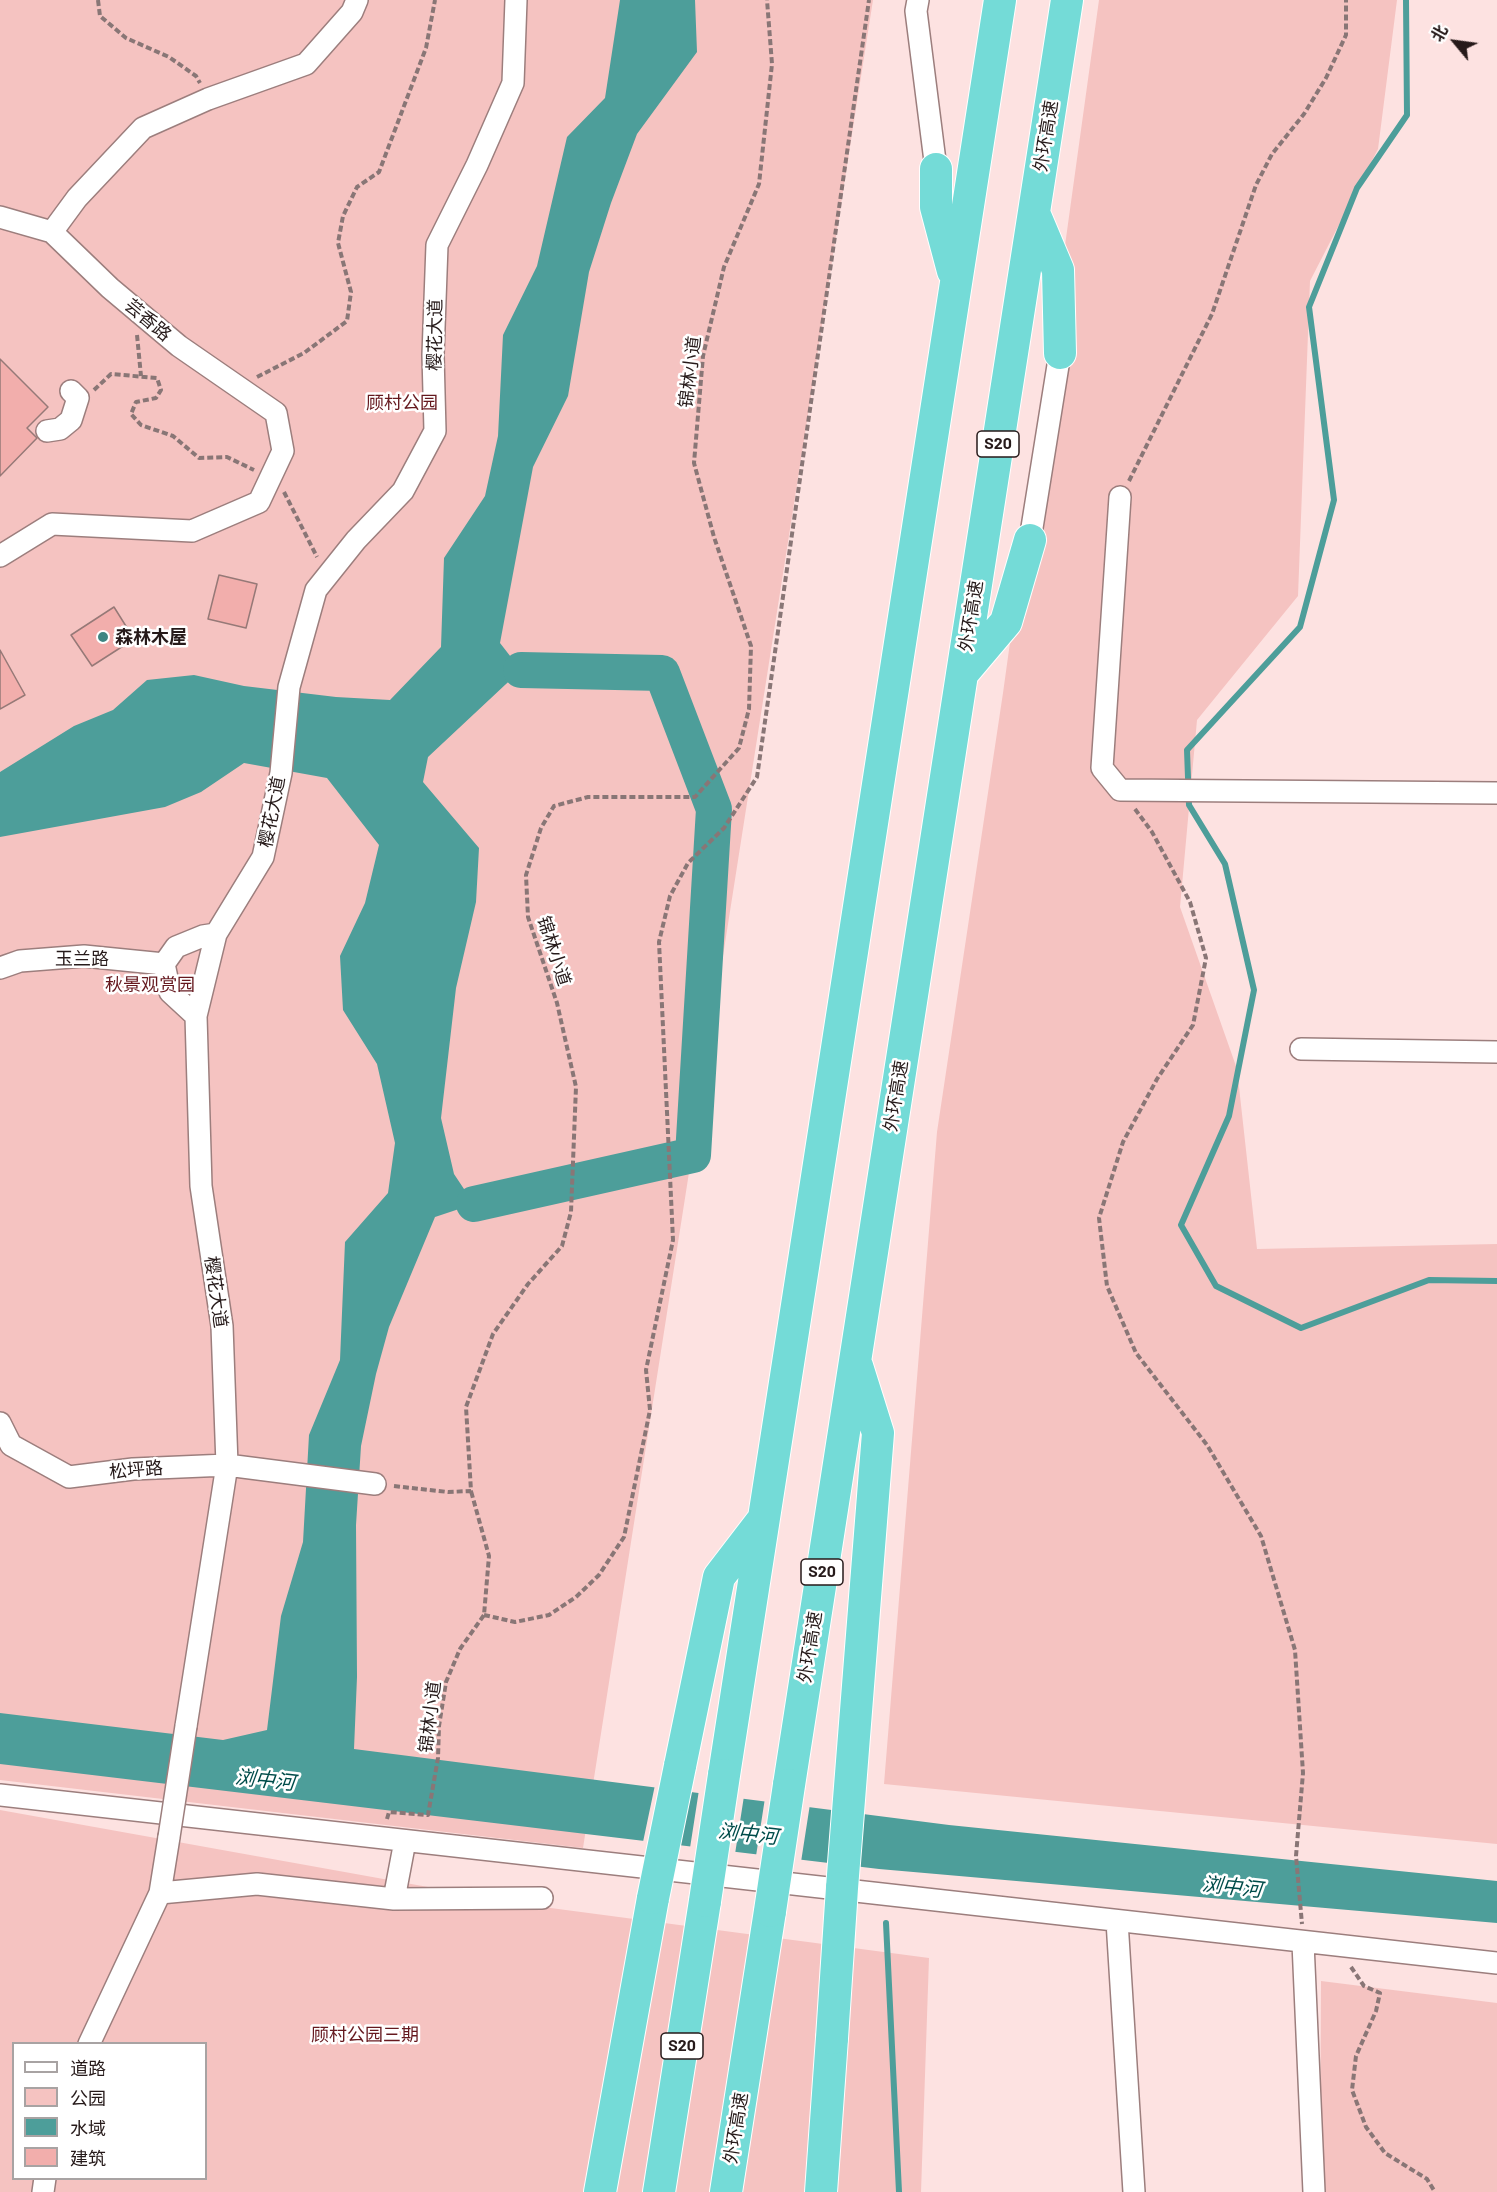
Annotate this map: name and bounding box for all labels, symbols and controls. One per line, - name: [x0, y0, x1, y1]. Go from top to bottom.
- north arrow: [1425, 12, 1485, 72]
- text: 北: [1427, 21, 1451, 45]
- street label: 外环高速: [1030, 99, 1062, 173]
- street label: 芸香路: [120, 294, 176, 346]
- street label: 樱花大道: [424, 299, 446, 371]
- street label: 锦林小道: [675, 335, 705, 409]
- park label: 顾村公园: [366, 392, 438, 414]
- road number: S20: [977, 431, 1019, 457]
- street label: 外环高速: [955, 579, 987, 653]
- place label: 森林木屋: [115, 626, 187, 648]
- marker: 森林木屋: [96, 630, 110, 644]
- street label: 樱花大道: [255, 775, 289, 849]
- street label: 锦林小道: [533, 913, 575, 989]
- street label: 玉兰路: [55, 948, 109, 970]
- park label: 秋景观赏园: [105, 974, 195, 996]
- street label: 外环高速: [880, 1059, 912, 1133]
- street label: 樱花大道: [200, 1255, 232, 1329]
- street label: 松坪路: [108, 1457, 164, 1483]
- road number: S20: [801, 1559, 843, 1585]
- street label: 外环高速: [794, 1610, 826, 1684]
- street label: 锦林小道: [415, 1680, 445, 1754]
- water label: 浏中河: [234, 1765, 296, 1795]
- water label: 浏中河: [717, 1819, 779, 1849]
- water label: 浏中河: [1201, 1872, 1263, 1902]
- park label: 顾村公园三期: [311, 2024, 419, 2046]
- road number: S20: [661, 2033, 703, 2059]
- legend: [12, 2042, 207, 2180]
- text: 道路: [70, 2057, 106, 2079]
- text: 公园: [70, 2087, 106, 2109]
- street label: 外环高速: [720, 2091, 752, 2165]
- text: 水域: [70, 2117, 106, 2139]
- text: 建筑: [70, 2147, 106, 2169]

